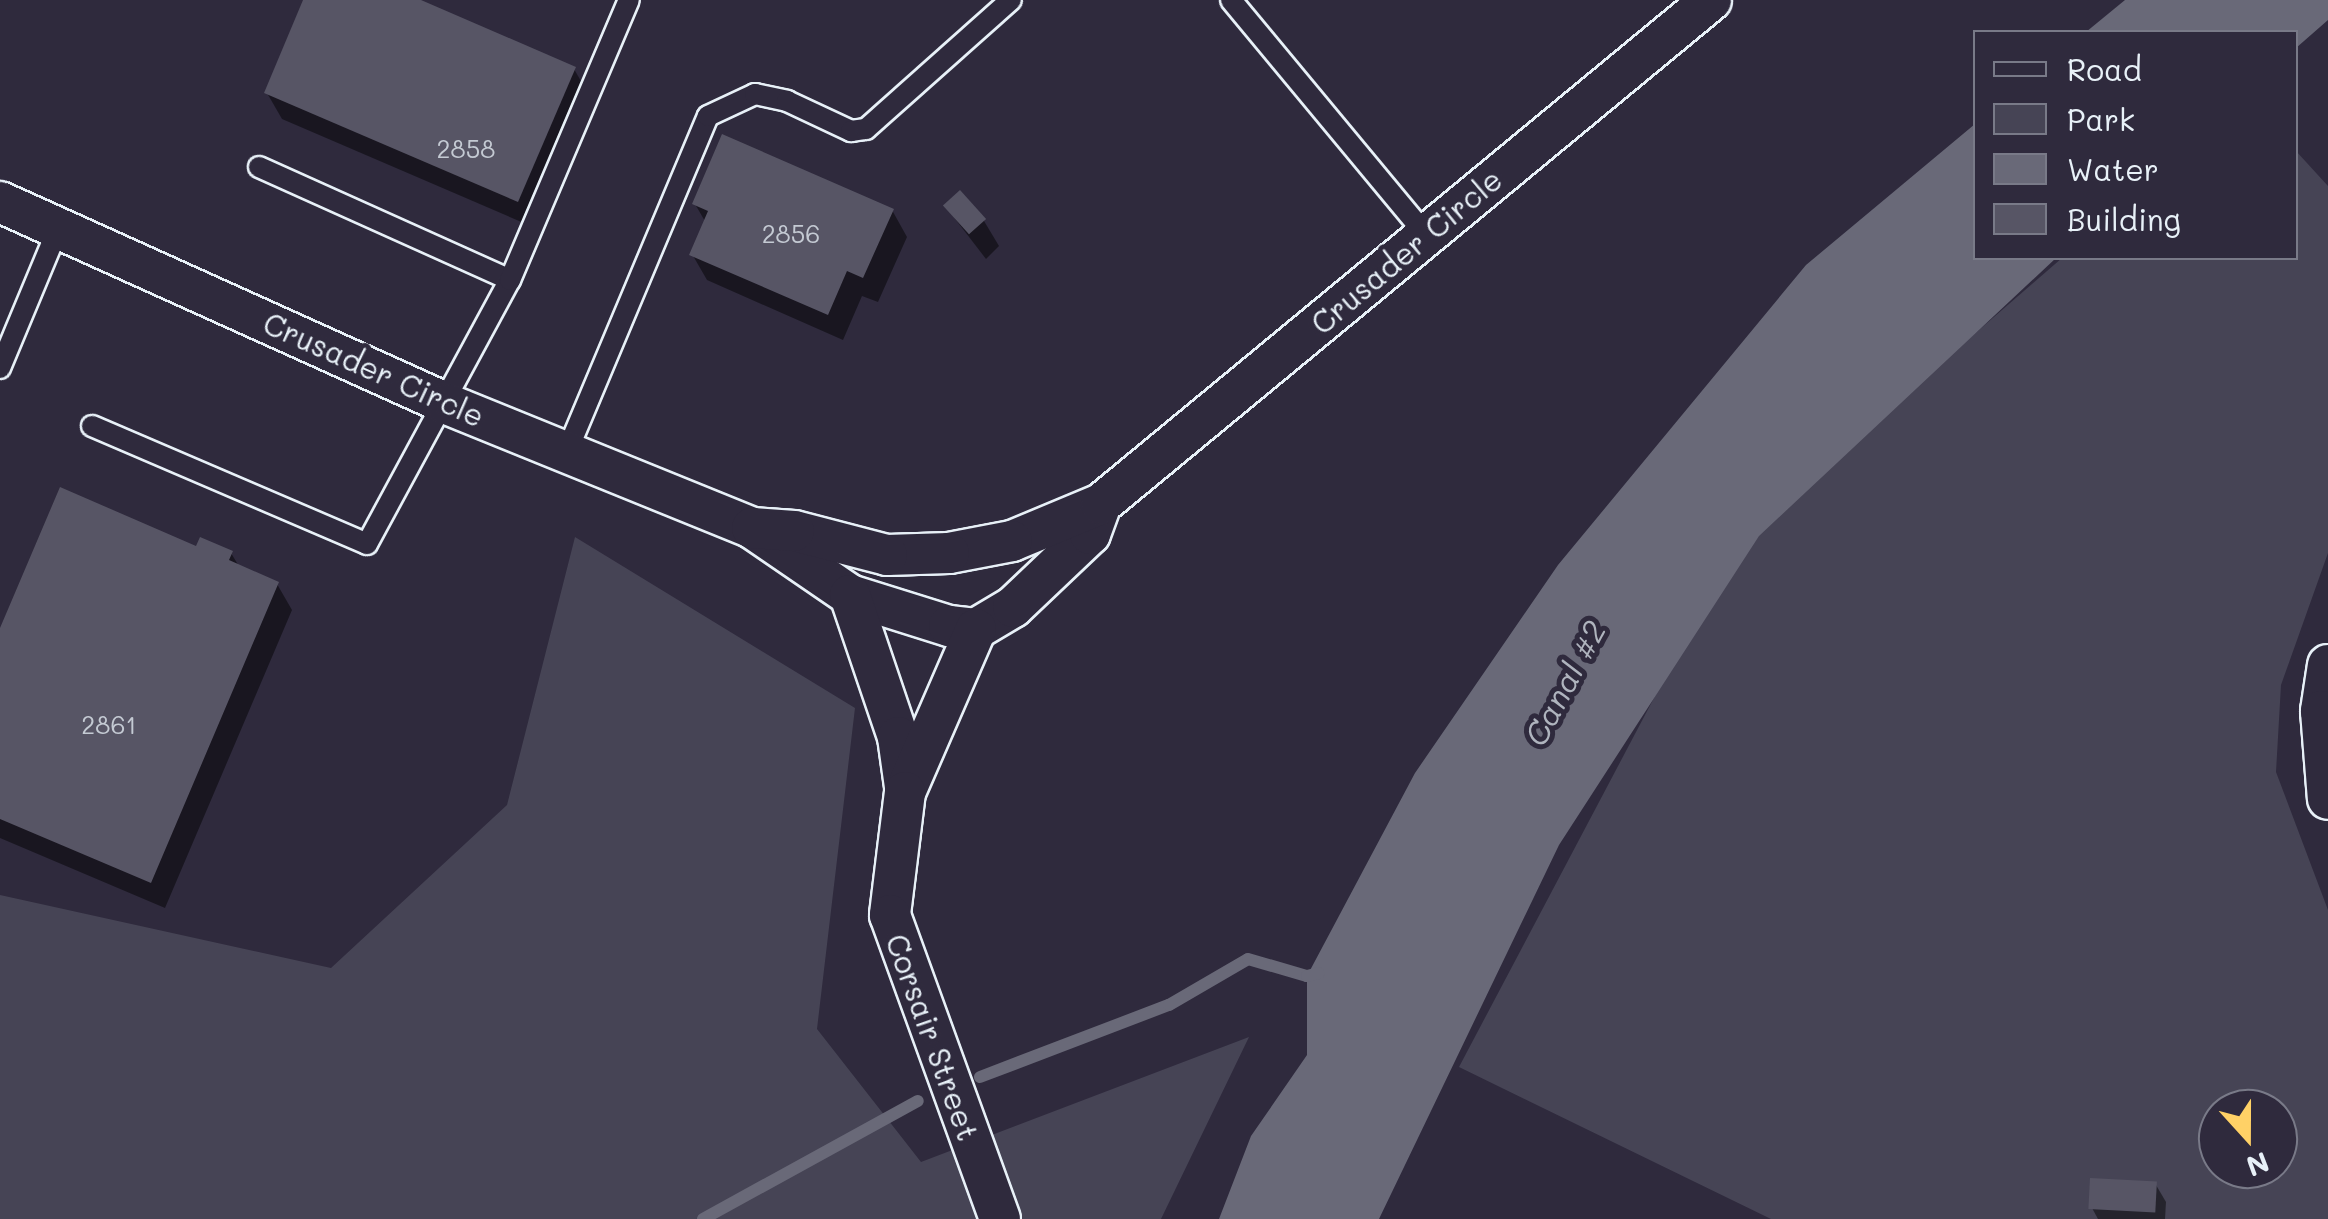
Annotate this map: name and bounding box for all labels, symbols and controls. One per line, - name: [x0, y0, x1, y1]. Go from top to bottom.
- legend: [1973, 30, 2298, 260]
- text: Road: [2067, 49, 2142, 89]
- text: Park: [2067, 99, 2135, 139]
- house number: 2858: [437, 133, 495, 163]
- text: Water: [2067, 149, 2159, 189]
- street label: Crusader Circle: [1303, 161, 1509, 341]
- text: Building: [2067, 199, 2181, 239]
- house number: 2856: [762, 218, 820, 248]
- street label: Crusader Circle: [258, 304, 490, 434]
- water label: Canal #2: [1515, 614, 1613, 752]
- house number: 2861: [81, 709, 137, 739]
- street label: Corsair Street: [879, 929, 987, 1145]
- north arrow: [2198, 1089, 2298, 1189]
- text: N: [2242, 1145, 2274, 1186]

